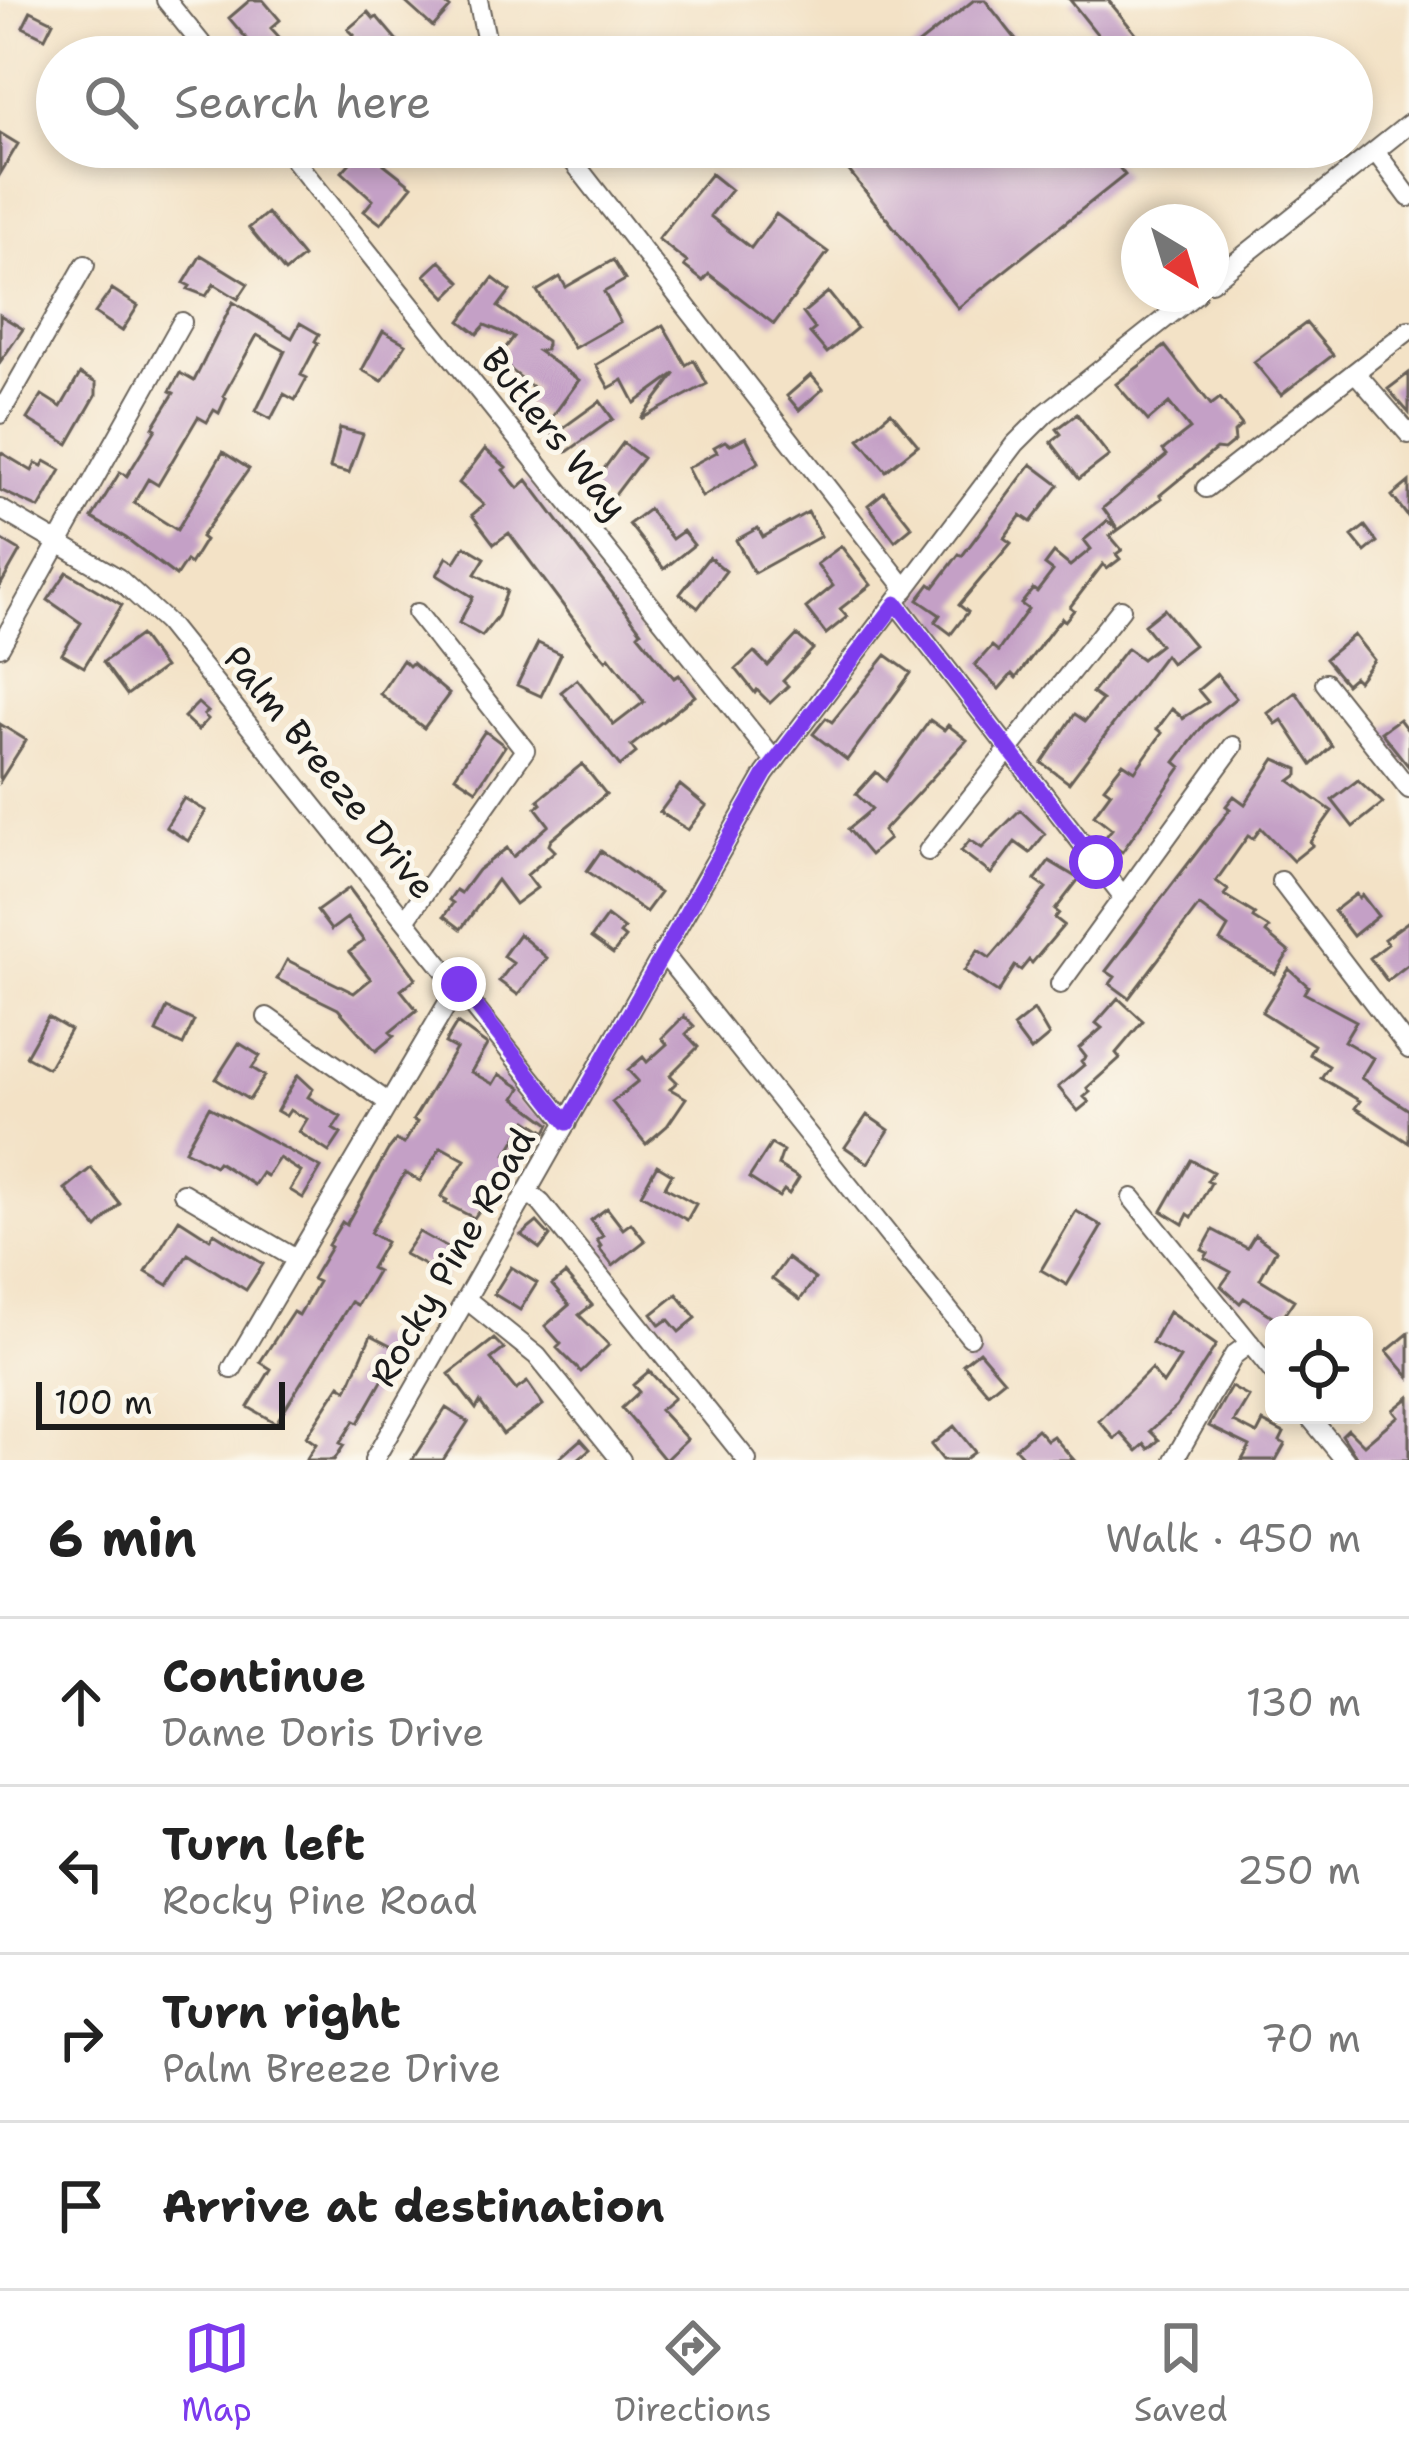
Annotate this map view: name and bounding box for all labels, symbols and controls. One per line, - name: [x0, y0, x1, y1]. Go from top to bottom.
- search box: [36, 36, 1373, 168]
- icon: search: [78, 69, 144, 135]
- text: Search here: [174, 72, 431, 132]
- north arrow: [1121, 204, 1229, 312]
- street label: Butlers Way: [470, 337, 639, 530]
- street label: Palm Breeze Drive: [212, 635, 447, 909]
- route start: [1069, 835, 1123, 889]
- route end: [432, 957, 486, 1011]
- street label: Rocky Pine Road: [358, 1119, 546, 1396]
- map controls: [1265, 1316, 1373, 1424]
- button: locate: [1265, 1316, 1373, 1424]
- scale bar: [36, 1376, 285, 1429]
- text: 100 m: [54, 1380, 153, 1425]
- text: 6 min: [48, 1504, 197, 1572]
- text: Walk · 450 m: [1105, 1512, 1361, 1564]
- text: Continue: [162, 1646, 366, 1706]
- icon: ahead: [48, 1669, 114, 1735]
- text: 130 m: [1246, 1676, 1361, 1728]
- text: Dame Doris Drive: [162, 1706, 484, 1758]
- text: Turn left: [162, 1814, 365, 1874]
- icon: left: [48, 1837, 114, 1903]
- text: 250 m: [1237, 1844, 1361, 1896]
- text: Rocky Pine Road: [162, 1874, 477, 1926]
- text: Turn right: [162, 1982, 401, 2042]
- icon: right: [48, 2005, 114, 2071]
- text: 70 m: [1260, 2012, 1361, 2064]
- text: Palm Breeze Drive: [162, 2042, 501, 2094]
- icon: arrive: [48, 2173, 114, 2239]
- text: Arrive at destination: [162, 2176, 665, 2236]
- tab: Map: [181, 2315, 252, 2432]
- tab: Directions: [614, 2315, 772, 2432]
- tab: Saved: [1134, 2315, 1228, 2432]

